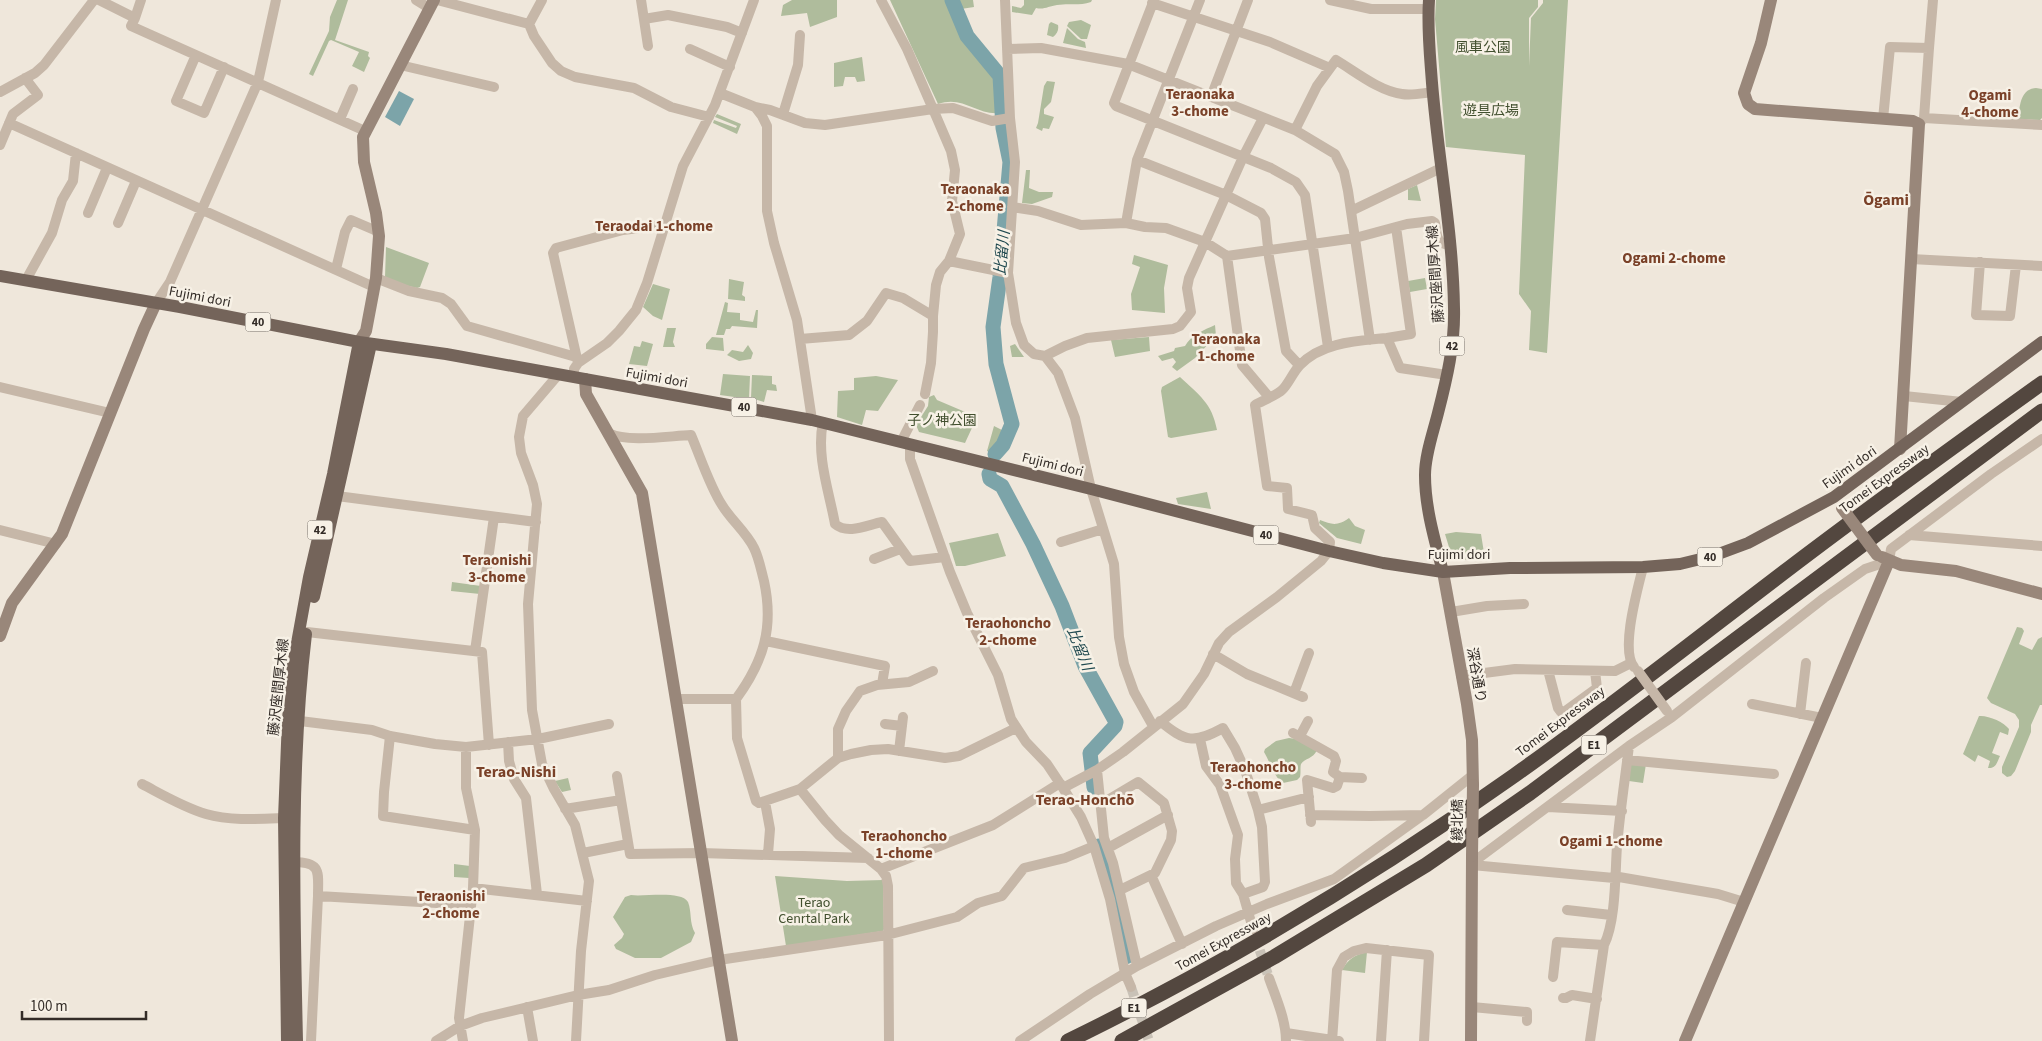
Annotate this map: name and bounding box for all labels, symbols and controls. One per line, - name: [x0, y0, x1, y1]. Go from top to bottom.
- park label: 風車公園: [1455, 38, 1511, 58]
- district label: Teraonaka 3-chome: [1165, 84, 1235, 122]
- district label: Ogami 4-chome: [1961, 85, 2019, 123]
- park label: 遊具広場: [1463, 101, 1519, 121]
- district label: Teraonaka 2-chome: [940, 179, 1010, 217]
- district label: Ōgami: [1863, 189, 1909, 211]
- district label: Teraodai 1-chome: [595, 216, 713, 237]
- street label: 藤沢座間厚木線: [1423, 224, 1449, 324]
- water label: 比留川: [990, 228, 1015, 276]
- district label: Ogami 2-chome: [1622, 248, 1726, 269]
- street label: Fujimi dori: [167, 281, 233, 313]
- road number: 40: [246, 313, 270, 332]
- district label: Teraonaka 1-chome: [1191, 329, 1261, 367]
- road number: 42: [1440, 336, 1464, 356]
- street label: Fujimi dori: [624, 363, 689, 393]
- road number: 40: [732, 398, 756, 417]
- park label: 子ノ神公園: [907, 411, 977, 431]
- street label: Tomei Expressway: [1835, 439, 1934, 518]
- street label: Fujimi dori: [1818, 442, 1881, 494]
- street label: Fujimi dori: [1020, 448, 1086, 482]
- road number: 42: [308, 520, 332, 540]
- road number: 40: [1254, 526, 1278, 544]
- street label: Fujimi dori: [1428, 545, 1490, 565]
- road number: 40: [1698, 548, 1722, 566]
- district label: Teraonishi 3-chome: [463, 550, 531, 588]
- district label: Teraohoncho 2-chome: [965, 613, 1051, 651]
- water label: 比留川: [1061, 624, 1098, 676]
- street label: 藤沢座間厚木線: [264, 637, 294, 737]
- street label: 深谷通り: [1461, 646, 1491, 704]
- street label: Tomei Expressway: [1512, 681, 1610, 762]
- road number: E1: [1582, 736, 1606, 754]
- district label: Teraohoncho 3-chome: [1210, 757, 1296, 795]
- district label: Terao-Nishi: [476, 761, 556, 783]
- district label: Terao-Honchō: [1036, 789, 1135, 811]
- street label: 綾北橋: [1448, 799, 1468, 841]
- district label: Teraohoncho 1-chome: [861, 826, 947, 864]
- district label: Ogami 1-chome: [1559, 831, 1663, 852]
- district label: Teraonishi 2-chome: [417, 886, 485, 924]
- park label: Terao Cenrtal Park: [778, 893, 850, 929]
- street label: Tomei Expressway: [1172, 907, 1275, 977]
- scale bar: [22, 988, 146, 1020]
- text: 100 m: [30, 996, 68, 1017]
- road number: E1: [1122, 998, 1146, 1018]

